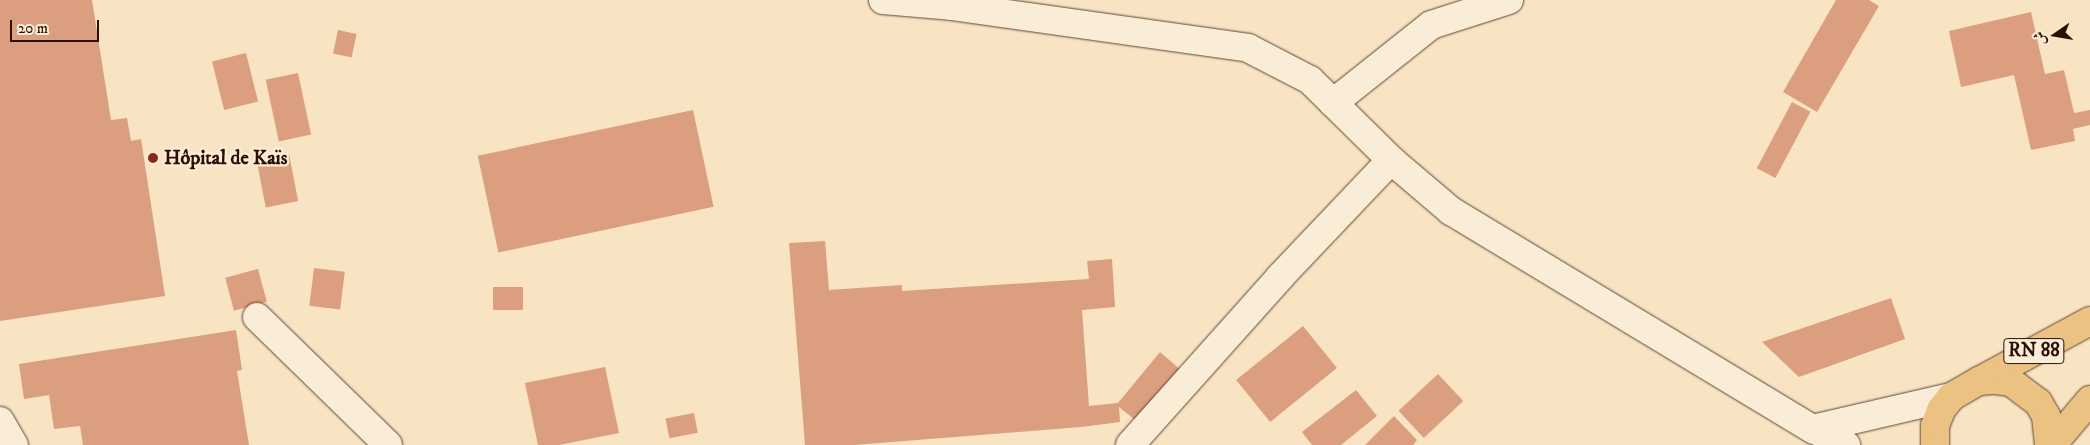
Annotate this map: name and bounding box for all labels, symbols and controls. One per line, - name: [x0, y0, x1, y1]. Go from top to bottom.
- scale bar: [12, 10, 101, 42]
- north arrow: [2030, 10, 2080, 60]
- text: 20 m: [18, 19, 48, 38]
- text: ش: [2030, 30, 2051, 47]
- place label: Hôpital de Kaïs: [164, 146, 287, 170]
- marker: Hôpital de Kaïs: [146, 151, 160, 165]
- road number: RN 88: [2003, 334, 2065, 368]

